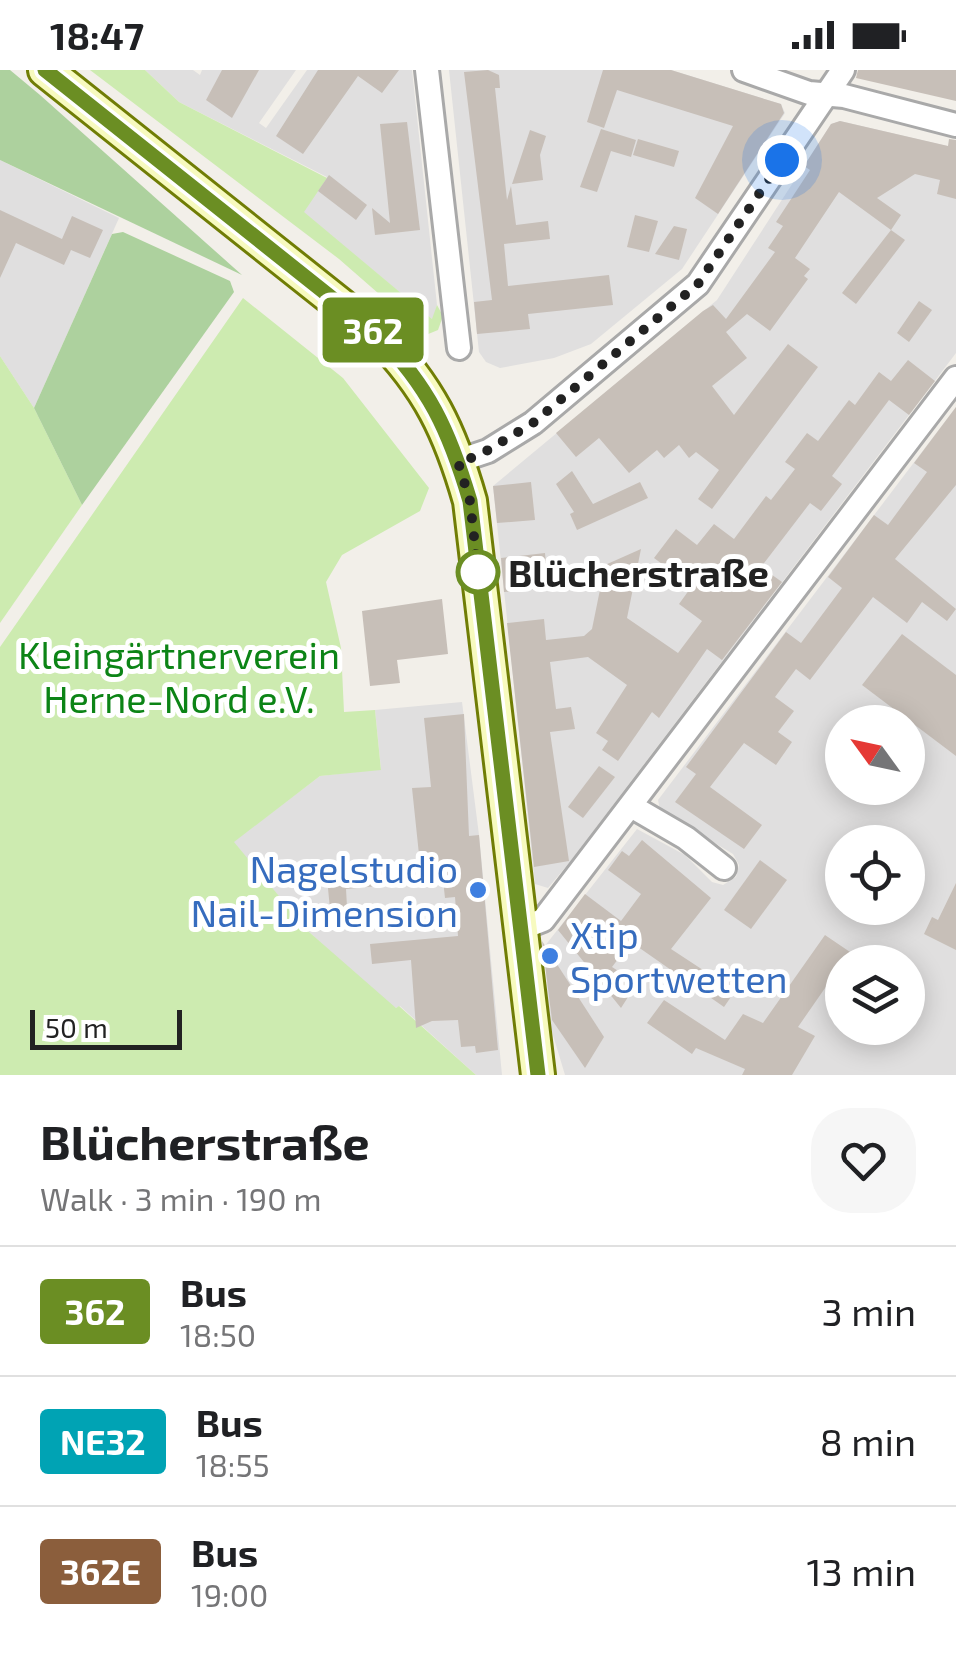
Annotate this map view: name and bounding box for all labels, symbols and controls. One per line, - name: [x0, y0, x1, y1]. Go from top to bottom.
- text: 18:47: [50, 12, 144, 58]
- your location: [757, 135, 807, 185]
- line badge: 362: [316, 298, 430, 362]
- text: 362: [343, 309, 403, 351]
- place label: Blücherstraße: [508, 549, 769, 595]
- marker: Blücherstraße: [457, 551, 499, 593]
- park label: Kleingärtnerverein Herne-Nord e.V.: [18, 631, 340, 721]
- north arrow: [825, 705, 925, 805]
- map controls: [825, 705, 925, 1045]
- button: locate: [825, 825, 925, 925]
- place label: Nagelstudio Nail-Dimension: [190, 845, 458, 935]
- marker: Nagelstudio Nail-Dimension: [467, 879, 489, 901]
- place label: Xtip Sportwetten: [570, 911, 788, 1001]
- marker: Xtip Sportwetten: [539, 945, 561, 967]
- button: layers: [825, 945, 925, 1045]
- scale bar: [30, 1005, 182, 1050]
- text: 50 m: [45, 1010, 108, 1044]
- button: heart: [811, 1108, 916, 1213]
- text: Blücherstraße: [40, 1112, 370, 1170]
- text: Walk · 3 min · 190 m: [40, 1179, 322, 1217]
- text: Bus: [180, 1269, 247, 1315]
- text: 3 min: [822, 1288, 916, 1334]
- text: 362: [65, 1290, 125, 1332]
- text: 18:50: [180, 1315, 256, 1353]
- text: Bus: [196, 1399, 263, 1445]
- text: 8 min: [820, 1418, 916, 1464]
- text: NE32: [60, 1420, 146, 1462]
- text: 18:55: [196, 1445, 270, 1483]
- text: Bus: [191, 1529, 258, 1575]
- text: 13 min: [806, 1548, 916, 1594]
- text: 362E: [60, 1550, 141, 1592]
- text: 19:00: [191, 1575, 268, 1613]

